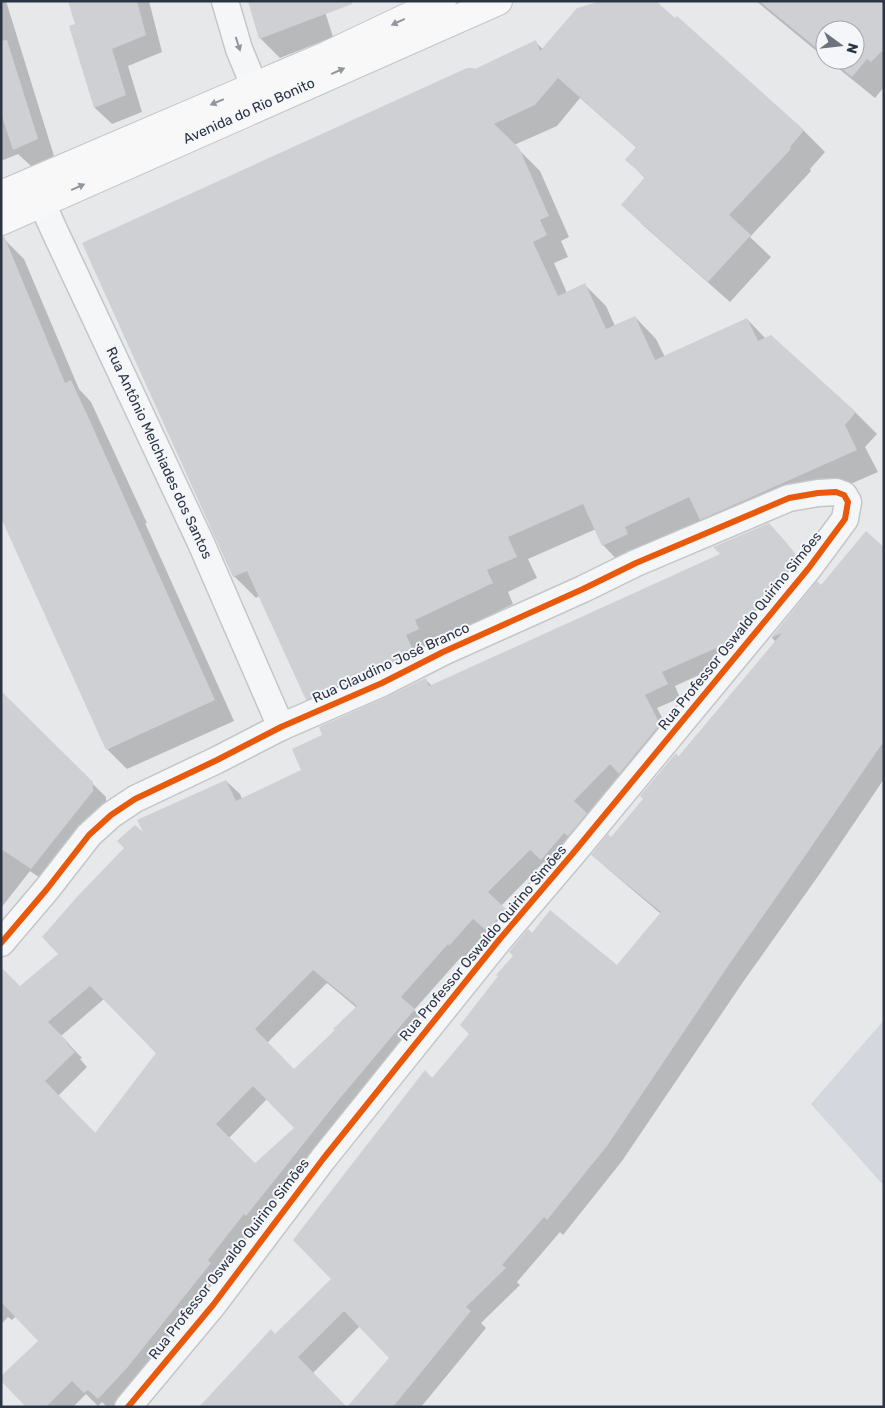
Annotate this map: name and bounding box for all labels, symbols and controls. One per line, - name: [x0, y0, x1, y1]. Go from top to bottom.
- one-way arrow: [391, 18, 405, 26]
- north arrow: [815, 20, 865, 70]
- one-way arrow: [235, 37, 242, 52]
- text: N: [843, 41, 862, 55]
- one-way arrow: [331, 67, 345, 75]
- street label: Avenida do Rio Bonito: [181, 74, 317, 148]
- one-way arrow: [210, 99, 224, 107]
- one-way arrow: [71, 182, 85, 190]
- street label: Rua Antônio Melchiades dos Santos: [102, 344, 216, 562]
- street label: Rua Professor Oswaldo Quirino Simões: [655, 528, 825, 734]
- street label: Rua Claudino José Branco: [310, 619, 472, 707]
- street label: Rua Professor Oswaldo Quirino Simões: [396, 842, 570, 1044]
- street label: Rua Professor Oswaldo Quirino Simões: [145, 1155, 313, 1363]

